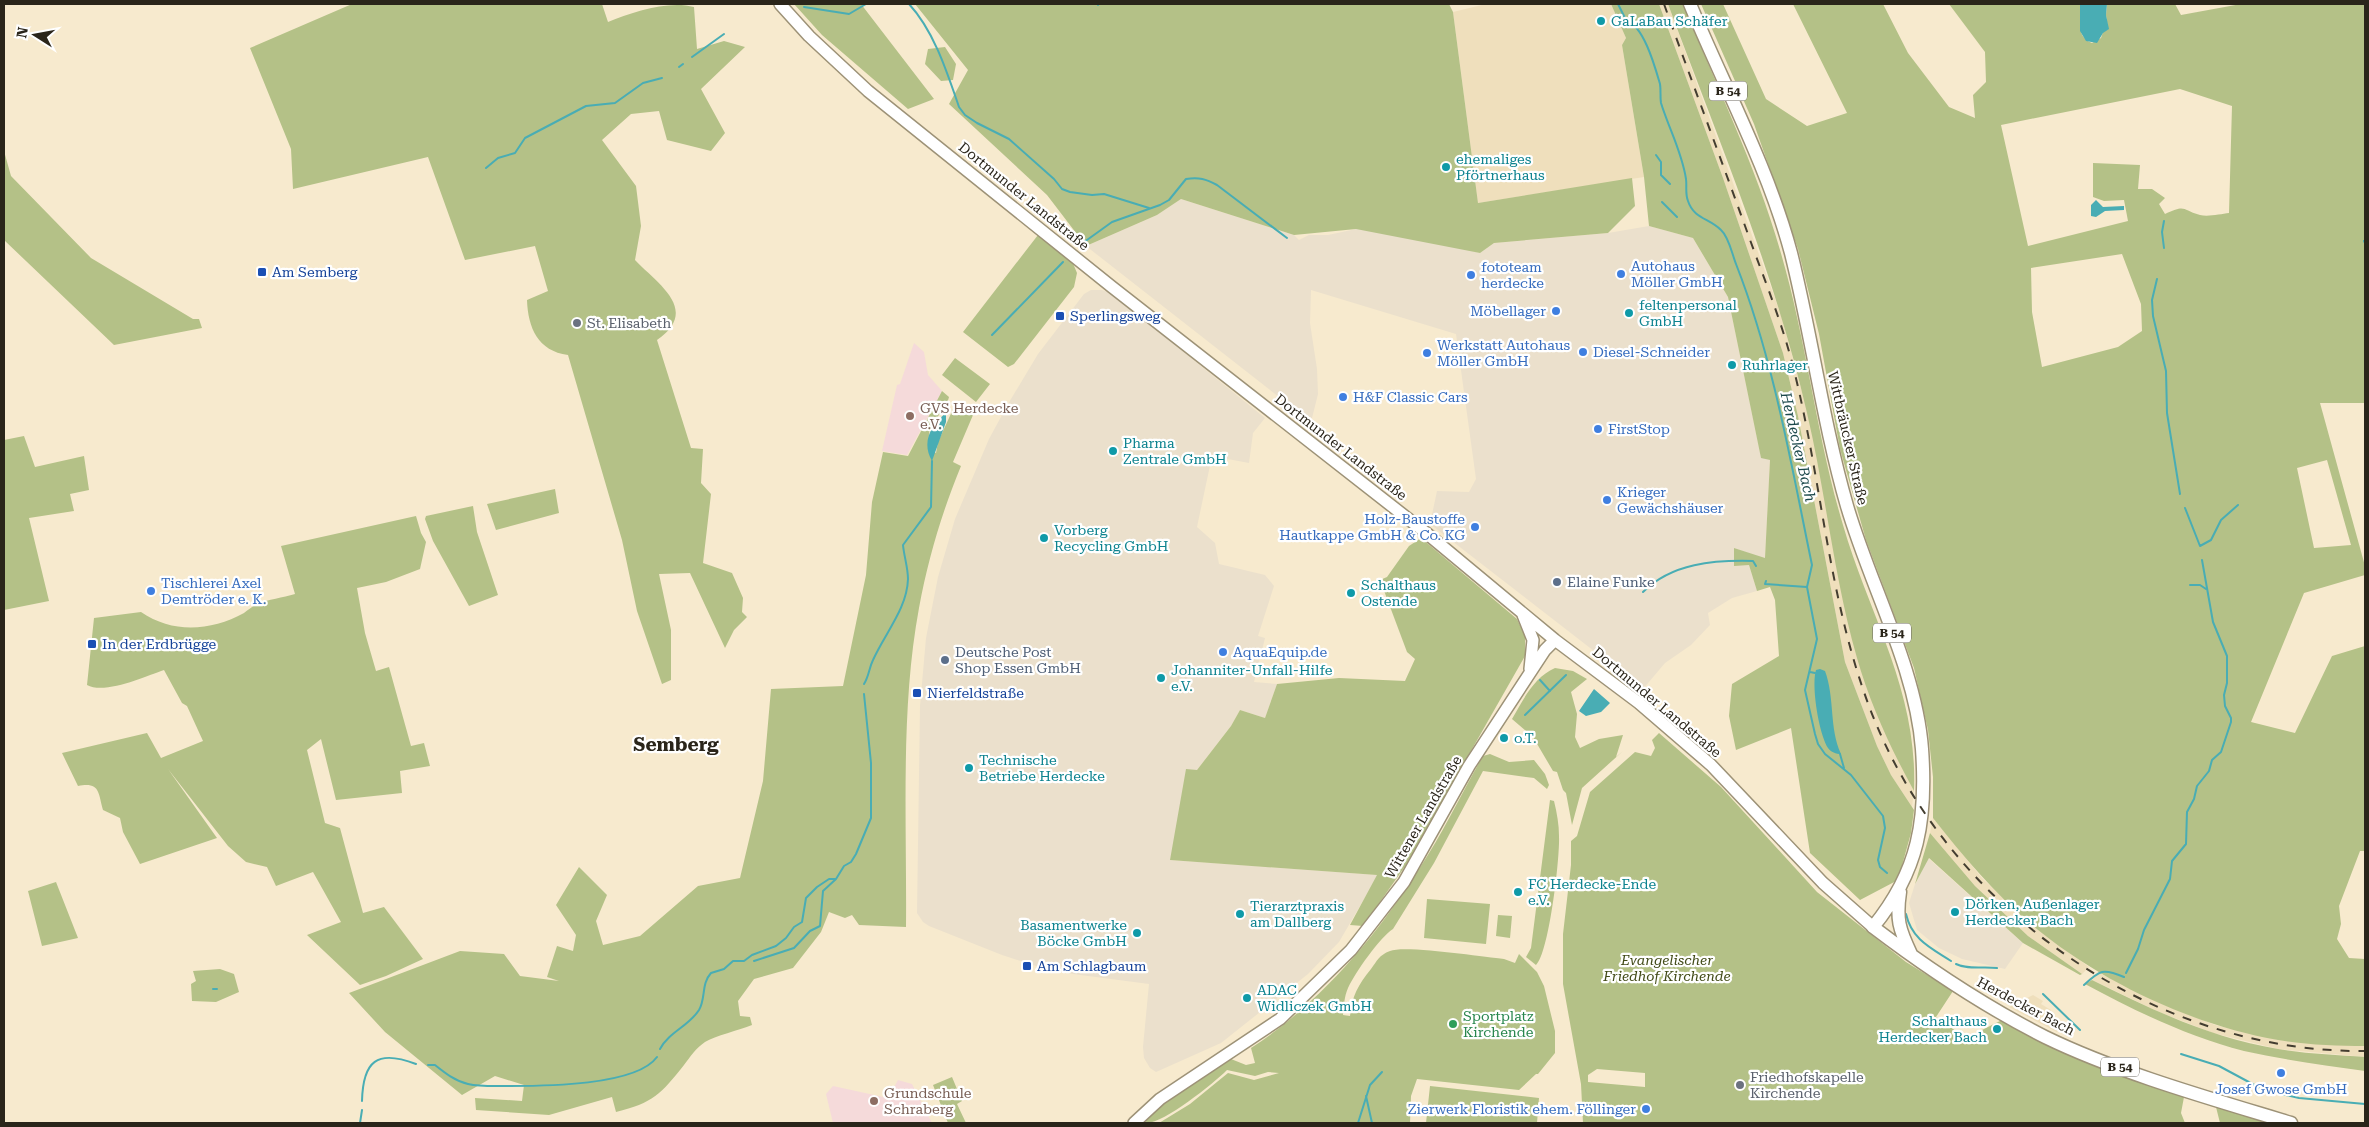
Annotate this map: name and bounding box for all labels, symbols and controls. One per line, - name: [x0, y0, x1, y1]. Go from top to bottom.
- north arrow: [10, 10, 60, 60]
- place label: GaLaBau Schäfer: [1611, 13, 1728, 29]
- marker: GaLaBau Schäfer: [1595, 15, 1607, 27]
- text: N: [13, 25, 31, 39]
- road number: B 54: [1709, 82, 1747, 100]
- street label: Dortmunder Landstraße: [956, 139, 1093, 254]
- place label: ehemaliges Pförtnerhaus: [1456, 151, 1545, 183]
- marker: ehemaliges Pförtnerhaus: [1440, 161, 1452, 173]
- place label: Autohaus Möller GmbH: [1631, 258, 1723, 290]
- place label: fototeam herdecke: [1481, 259, 1544, 291]
- place label: Am Semberg: [272, 264, 358, 280]
- marker: Am Semberg: [256, 266, 268, 278]
- marker: Autohaus Möller GmbH: [1615, 268, 1627, 280]
- marker: fototeam herdecke: [1465, 269, 1477, 281]
- place label: feltenpersonal GmbH: [1639, 297, 1737, 329]
- place label: Möbellager: [1470, 303, 1546, 319]
- marker: Möbellager: [1550, 305, 1562, 317]
- marker: feltenpersonal GmbH: [1623, 307, 1635, 319]
- place label: Sperlingsweg: [1070, 308, 1161, 324]
- marker: Sperlingsweg: [1054, 310, 1066, 322]
- place label: St. Elisabeth: [587, 315, 671, 331]
- marker: St. Elisabeth: [571, 317, 583, 329]
- place label: Werkstatt Autohaus Möller GmbH: [1437, 337, 1571, 369]
- place label: Diesel-Schneider: [1593, 344, 1710, 360]
- marker: Diesel-Schneider: [1577, 346, 1589, 358]
- marker: Werkstatt Autohaus Möller GmbH: [1421, 347, 1433, 359]
- place label: Ruhrlager: [1742, 357, 1808, 373]
- marker: Ruhrlager: [1726, 359, 1738, 371]
- street label: Wittbräucker Straße: [1825, 370, 1871, 507]
- place label: H&F Classic Cars: [1353, 389, 1468, 405]
- water label: Herdecker Bach: [1776, 389, 1819, 504]
- street label: Dortmunder Landstraße: [1272, 391, 1410, 504]
- marker: H&F Classic Cars: [1337, 391, 1349, 403]
- place label: GVS Herdecke e.V.: [920, 400, 1019, 432]
- marker: GVS Herdecke e.V.: [904, 410, 916, 422]
- place label: FirstStop: [1608, 421, 1670, 437]
- marker: FirstStop: [1592, 423, 1604, 435]
- place label: Pharma Zentrale GmbH: [1123, 435, 1227, 467]
- marker: Pharma Zentrale GmbH: [1107, 445, 1119, 457]
- place label: Krieger Gewächshäuser: [1617, 484, 1724, 516]
- marker: Krieger Gewächshäuser: [1601, 494, 1613, 506]
- place label: Holz-Baustoffe Hautkappe GmbH & Co. KG: [1279, 511, 1465, 543]
- marker: Holz-Baustoffe Hautkappe GmbH & Co. KG: [1469, 521, 1481, 533]
- place label: Vorberg Recycling GmbH: [1054, 522, 1169, 554]
- marker: Vorberg Recycling GmbH: [1038, 532, 1050, 544]
- place label: Elaine Funke: [1567, 574, 1655, 590]
- place label: Tischlerei Axel Demtröder e. K.: [161, 575, 266, 607]
- marker: Elaine Funke: [1551, 576, 1563, 588]
- place label: Schalthaus Ostende: [1361, 577, 1436, 609]
- marker: Tischlerei Axel Demtröder e. K.: [145, 585, 157, 597]
- marker: Schalthaus Ostende: [1345, 587, 1357, 599]
- road number: B 54: [1873, 624, 1911, 642]
- place label: In der Erdbrügge: [102, 636, 217, 652]
- marker: In der Erdbrügge: [86, 638, 98, 650]
- place label: Deutsche Post Shop Essen GmbH: [955, 644, 1081, 676]
- place label: AquaEquip.de: [1233, 644, 1327, 660]
- street label: Dortmunder Landstraße: [1589, 644, 1725, 761]
- marker: AquaEquip.de: [1217, 646, 1229, 658]
- marker: Deutsche Post Shop Essen GmbH: [939, 654, 951, 666]
- place label: Johanniter-Unfall-Hilfe e.V.: [1171, 662, 1333, 694]
- marker: Johanniter-Unfall-Hilfe e.V.: [1155, 672, 1167, 684]
- place label: Nierfeldstraße: [927, 685, 1024, 701]
- marker: Nierfeldstraße: [911, 687, 923, 699]
- place label: o.T.: [1514, 730, 1537, 746]
- marker: o.T.: [1498, 732, 1510, 744]
- district label: Semberg: [633, 733, 719, 756]
- place label: Technische Betriebe Herdecke: [979, 752, 1105, 784]
- street label: Wittener Landstraße: [1381, 753, 1465, 881]
- marker: Technische Betriebe Herdecke: [963, 762, 975, 774]
- place label: FC Herdecke-Ende e.V.: [1528, 876, 1657, 908]
- marker: FC Herdecke-Ende e.V.: [1512, 886, 1524, 898]
- place label: Dörken, Außenlager Herdecker Bach: [1965, 896, 2100, 928]
- place label: Tierarztpraxis am Dallberg: [1250, 898, 1345, 930]
- marker: Dörken, Außenlager Herdecker Bach: [1949, 906, 1961, 918]
- marker: Tierarztpraxis am Dallberg: [1234, 908, 1246, 920]
- place label: Basamentwerke Böcke GmbH: [1020, 917, 1127, 949]
- marker: Basamentwerke Böcke GmbH: [1131, 927, 1143, 939]
- park label: Evangelischer Friedhof Kirchende: [1602, 952, 1731, 984]
- place label: Am Schlagbaum: [1037, 958, 1147, 974]
- marker: Am Schlagbaum: [1021, 960, 1033, 972]
- street label: Herdecker Bach: [1974, 973, 2078, 1039]
- place label: ADAC Widliczek GmbH: [1257, 982, 1372, 1014]
- marker: ADAC Widliczek GmbH: [1241, 992, 1253, 1004]
- place label: Sportplatz Kirchende: [1463, 1008, 1534, 1040]
- place label: Schalthaus Herdecker Bach: [1879, 1013, 1987, 1045]
- marker: Sportplatz Kirchende: [1447, 1018, 1459, 1030]
- marker: Schalthaus Herdecker Bach: [1991, 1023, 2003, 1035]
- road number: B 54: [2101, 1058, 2139, 1076]
- marker: Josef Gwose GmbH: [2275, 1067, 2287, 1079]
- place label: Friedhofskapelle Kirchende: [1750, 1069, 1864, 1101]
- marker: Friedhofskapelle Kirchende: [1734, 1079, 1746, 1091]
- place label: Josef Gwose GmbH: [2215, 1081, 2347, 1097]
- place label: Grundschule Schraberg: [884, 1085, 972, 1117]
- marker: Grundschule Schraberg: [868, 1095, 880, 1107]
- place label: Zierwerk Floristik ehem. Föllinger: [1408, 1101, 1636, 1117]
- marker: Zierwerk Floristik ehem. Föllinger: [1640, 1103, 1652, 1115]

